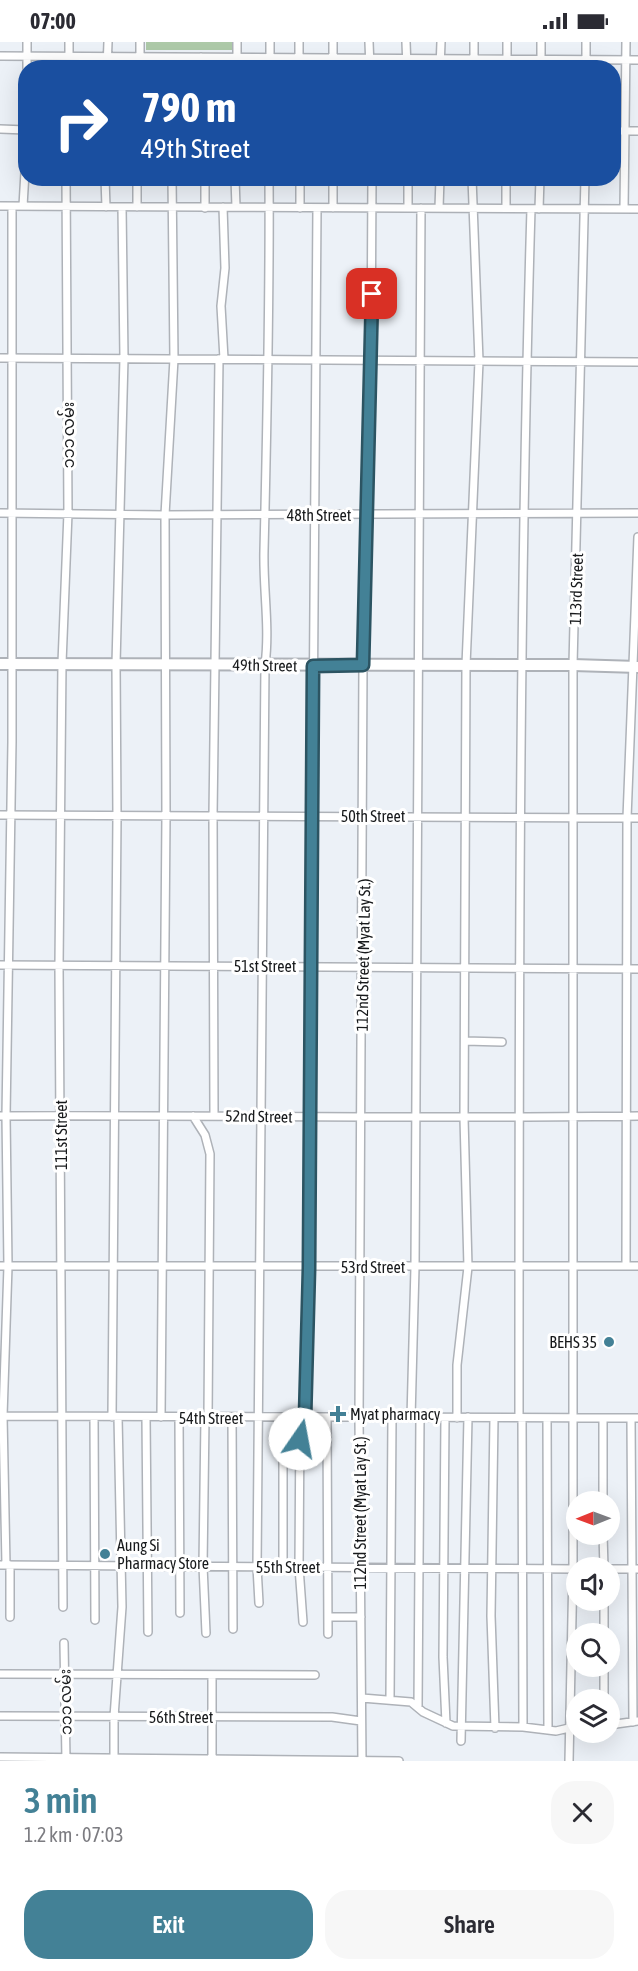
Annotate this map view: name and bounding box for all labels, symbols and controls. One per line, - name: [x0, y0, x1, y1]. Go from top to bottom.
- text: 07:00: [30, 8, 76, 34]
- text: 790 m: [141, 83, 236, 131]
- icon: right: [42, 84, 120, 162]
- text: 49th Street: [141, 133, 250, 164]
- pin: [346, 268, 397, 319]
- icon: arrive: [355, 277, 388, 310]
- street label: ၁၁၁ လမ်း: [57, 402, 77, 468]
- street label: 48th Street: [287, 506, 352, 524]
- street label: 113rd Street: [566, 552, 586, 625]
- street label: 49th Street: [232, 655, 298, 675]
- street label: 50th Street: [341, 807, 406, 825]
- street label: 112nd Street (Myat Lay St.): [353, 878, 374, 1032]
- street label: 51st Street: [234, 957, 297, 975]
- street label: 111st Street: [52, 1100, 70, 1170]
- street label: 52nd Street: [225, 1106, 293, 1126]
- street label: 53rd Street: [341, 1258, 406, 1276]
- place label: BEHS 35: [549, 1333, 597, 1351]
- marker: BEHS 35: [602, 1335, 616, 1349]
- place label: Myat pharmacy: [350, 1405, 441, 1424]
- position arrow: [268, 1407, 332, 1471]
- marker: Myat pharmacy: [331, 1407, 345, 1421]
- street label: 54th Street: [179, 1409, 244, 1427]
- street label: 112nd Street (Myat Lay St.): [351, 1436, 370, 1590]
- north arrow: [566, 1491, 620, 1545]
- map controls: [566, 1491, 620, 1743]
- place label: Aung Si Pharmacy Store: [117, 1536, 209, 1573]
- marker: Aung Si Pharmacy Store: [98, 1547, 112, 1561]
- button: sound: [566, 1557, 620, 1611]
- street label: 55th Street: [256, 1558, 321, 1576]
- button: search: [566, 1623, 620, 1677]
- street label: ၁၁၁ လမ်း: [53, 1669, 75, 1735]
- button: layers: [566, 1689, 620, 1743]
- street label: 56th Street: [149, 1708, 214, 1726]
- text: 3 min: [24, 1779, 98, 1821]
- button: close: [551, 1781, 614, 1844]
- text: 1.2 km · 07:03: [24, 1823, 124, 1846]
- button: Exit: [24, 1890, 313, 1959]
- button: Share: [325, 1890, 614, 1959]

